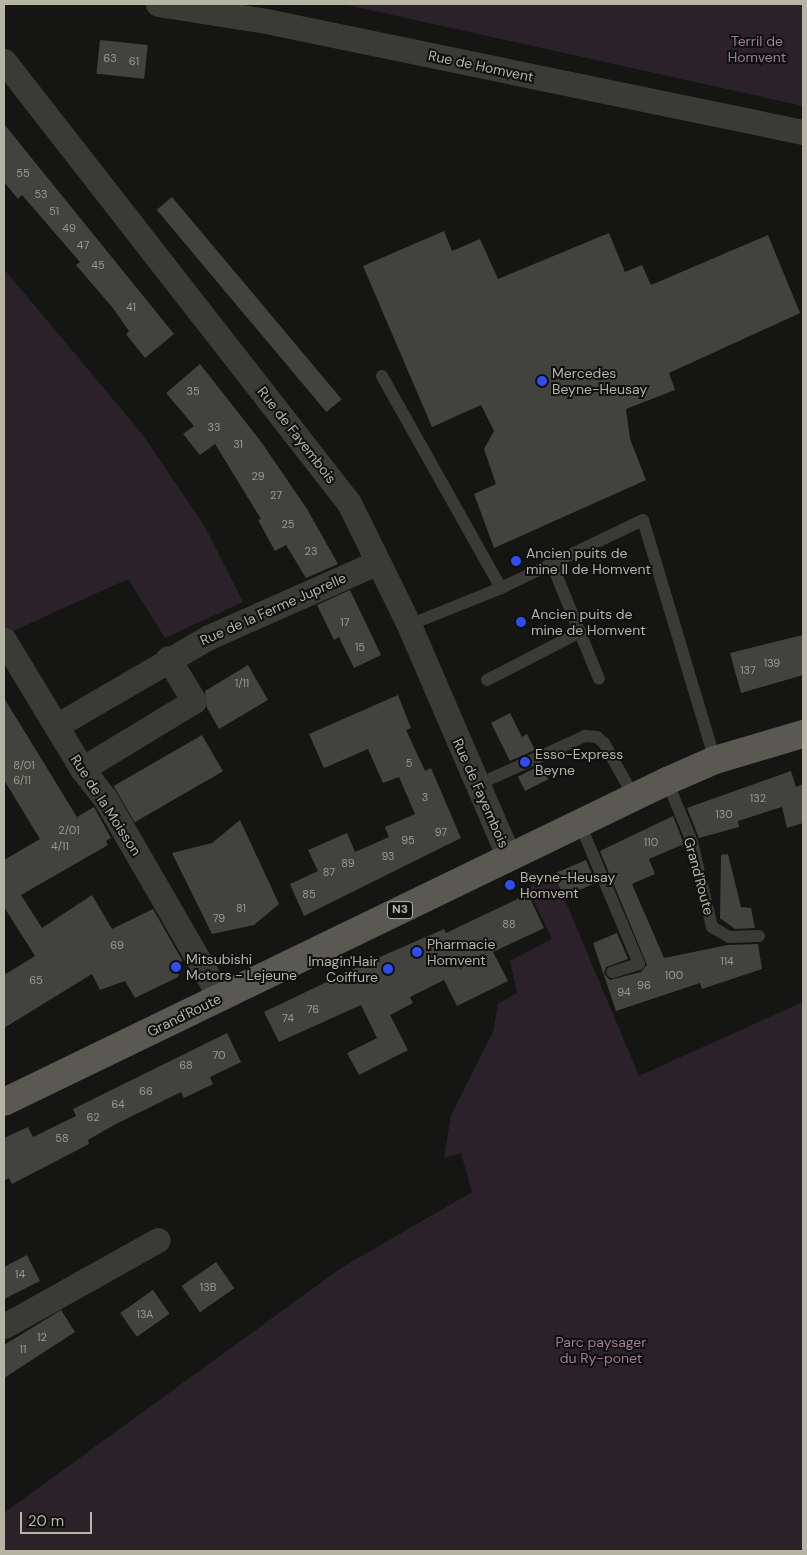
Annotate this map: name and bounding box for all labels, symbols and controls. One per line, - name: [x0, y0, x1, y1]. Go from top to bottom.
- park label: Terril de Homvent: [728, 33, 786, 65]
- street label: Rue de Homvent: [427, 47, 535, 85]
- house number: 63: [103, 51, 117, 65]
- house number: 61: [129, 54, 139, 68]
- house number: 55: [16, 166, 30, 180]
- house number: 53: [34, 187, 48, 201]
- house number: 51: [49, 204, 59, 218]
- house number: 49: [62, 221, 76, 235]
- house number: 47: [77, 238, 89, 252]
- house number: 45: [91, 258, 105, 272]
- house number: 41: [126, 300, 136, 314]
- place label: Mercedes Beyne-Heusay: [552, 365, 647, 398]
- marker: Mercedes Beyne-Heusay: [536, 375, 548, 387]
- street label: Rue de Fayembois: [254, 383, 340, 487]
- house number: 35: [186, 384, 200, 398]
- house number: 33: [207, 420, 221, 434]
- house number: 31: [233, 437, 243, 451]
- house number: 29: [251, 469, 265, 483]
- house number: 27: [270, 488, 282, 502]
- house number: 25: [281, 517, 295, 531]
- house number: 23: [305, 544, 317, 558]
- place label: Ancien puits de mine II de Homvent: [526, 545, 651, 578]
- marker: Ancien puits de mine II de Homvent: [510, 555, 522, 567]
- street label: Rue de la Ferme Juprelle: [197, 569, 349, 649]
- place label: Ancien puits de mine de Homvent: [531, 606, 646, 638]
- house number: 17: [340, 615, 350, 629]
- marker: Ancien puits de mine de Homvent: [515, 616, 527, 628]
- house number: 15: [355, 640, 365, 654]
- house number: 139: [764, 656, 780, 670]
- house number: 137: [740, 663, 756, 677]
- house number: 1/11: [235, 676, 249, 690]
- street label: Rue de Fayembois: [449, 736, 513, 850]
- place label: Esso-Express Beyne: [535, 746, 623, 779]
- street label: Rue de la Moisson: [67, 751, 145, 859]
- house number: 5: [406, 756, 412, 770]
- marker: Esso-Express Beyne: [519, 756, 531, 768]
- house number: 8/01: [13, 758, 35, 772]
- house number: 6/11: [13, 773, 31, 787]
- house number: 3: [422, 790, 428, 804]
- house number: 132: [750, 791, 766, 805]
- house number: 130: [715, 807, 733, 821]
- house number: 2/01: [58, 823, 80, 837]
- house number: 97: [435, 825, 447, 839]
- house number: 95: [401, 833, 415, 847]
- house number: 110: [644, 835, 658, 849]
- street label: Grand'Route: [681, 835, 717, 917]
- house number: 4/11: [51, 839, 69, 853]
- house number: 93: [381, 849, 395, 863]
- house number: 89: [341, 856, 355, 870]
- house number: 87: [323, 865, 335, 879]
- place label: Beyne-Heusay Homvent: [520, 869, 615, 902]
- marker: Beyne-Heusay Homvent: [504, 879, 516, 891]
- house number: 85: [302, 887, 316, 901]
- road number: N3: [386, 900, 414, 920]
- house number: 81: [236, 901, 246, 915]
- house number: 79: [213, 911, 225, 925]
- house number: 88: [502, 917, 516, 931]
- place label: Pharmacie Homvent: [427, 936, 495, 969]
- house number: 69: [110, 938, 124, 952]
- marker: Pharmacie Homvent: [411, 946, 423, 958]
- place label: Mitsubishi Motors - Lejeune: [186, 951, 297, 984]
- place label: Imagin'Hair Coiffure: [308, 953, 378, 986]
- house number: 114: [720, 954, 734, 968]
- marker: Mitsubishi Motors - Lejeune: [170, 961, 182, 973]
- marker: Imagin'Hair Coiffure: [382, 963, 394, 975]
- house number: 100: [665, 968, 683, 982]
- house number: 65: [29, 973, 43, 987]
- house number: 96: [637, 978, 651, 992]
- house number: 94: [617, 985, 631, 999]
- street label: Grand'Route: [144, 990, 224, 1040]
- house number: 76: [307, 1002, 319, 1016]
- house number: 74: [282, 1011, 294, 1025]
- house number: 70: [212, 1048, 226, 1062]
- house number: 68: [179, 1058, 193, 1072]
- house number: 66: [139, 1084, 153, 1098]
- house number: 64: [111, 1097, 125, 1111]
- house number: 62: [87, 1110, 99, 1124]
- house number: 58: [55, 1131, 69, 1145]
- house number: 14: [15, 1267, 25, 1281]
- house number: 13B: [200, 1280, 216, 1294]
- house number: 13A: [137, 1307, 153, 1321]
- house number: 12: [37, 1330, 47, 1344]
- park label: Parc paysager du Ry-ponet: [556, 1334, 646, 1366]
- house number: 11: [20, 1342, 26, 1356]
- scale bar: [22, 1502, 95, 1534]
- text: 20 m: [28, 1511, 64, 1531]

